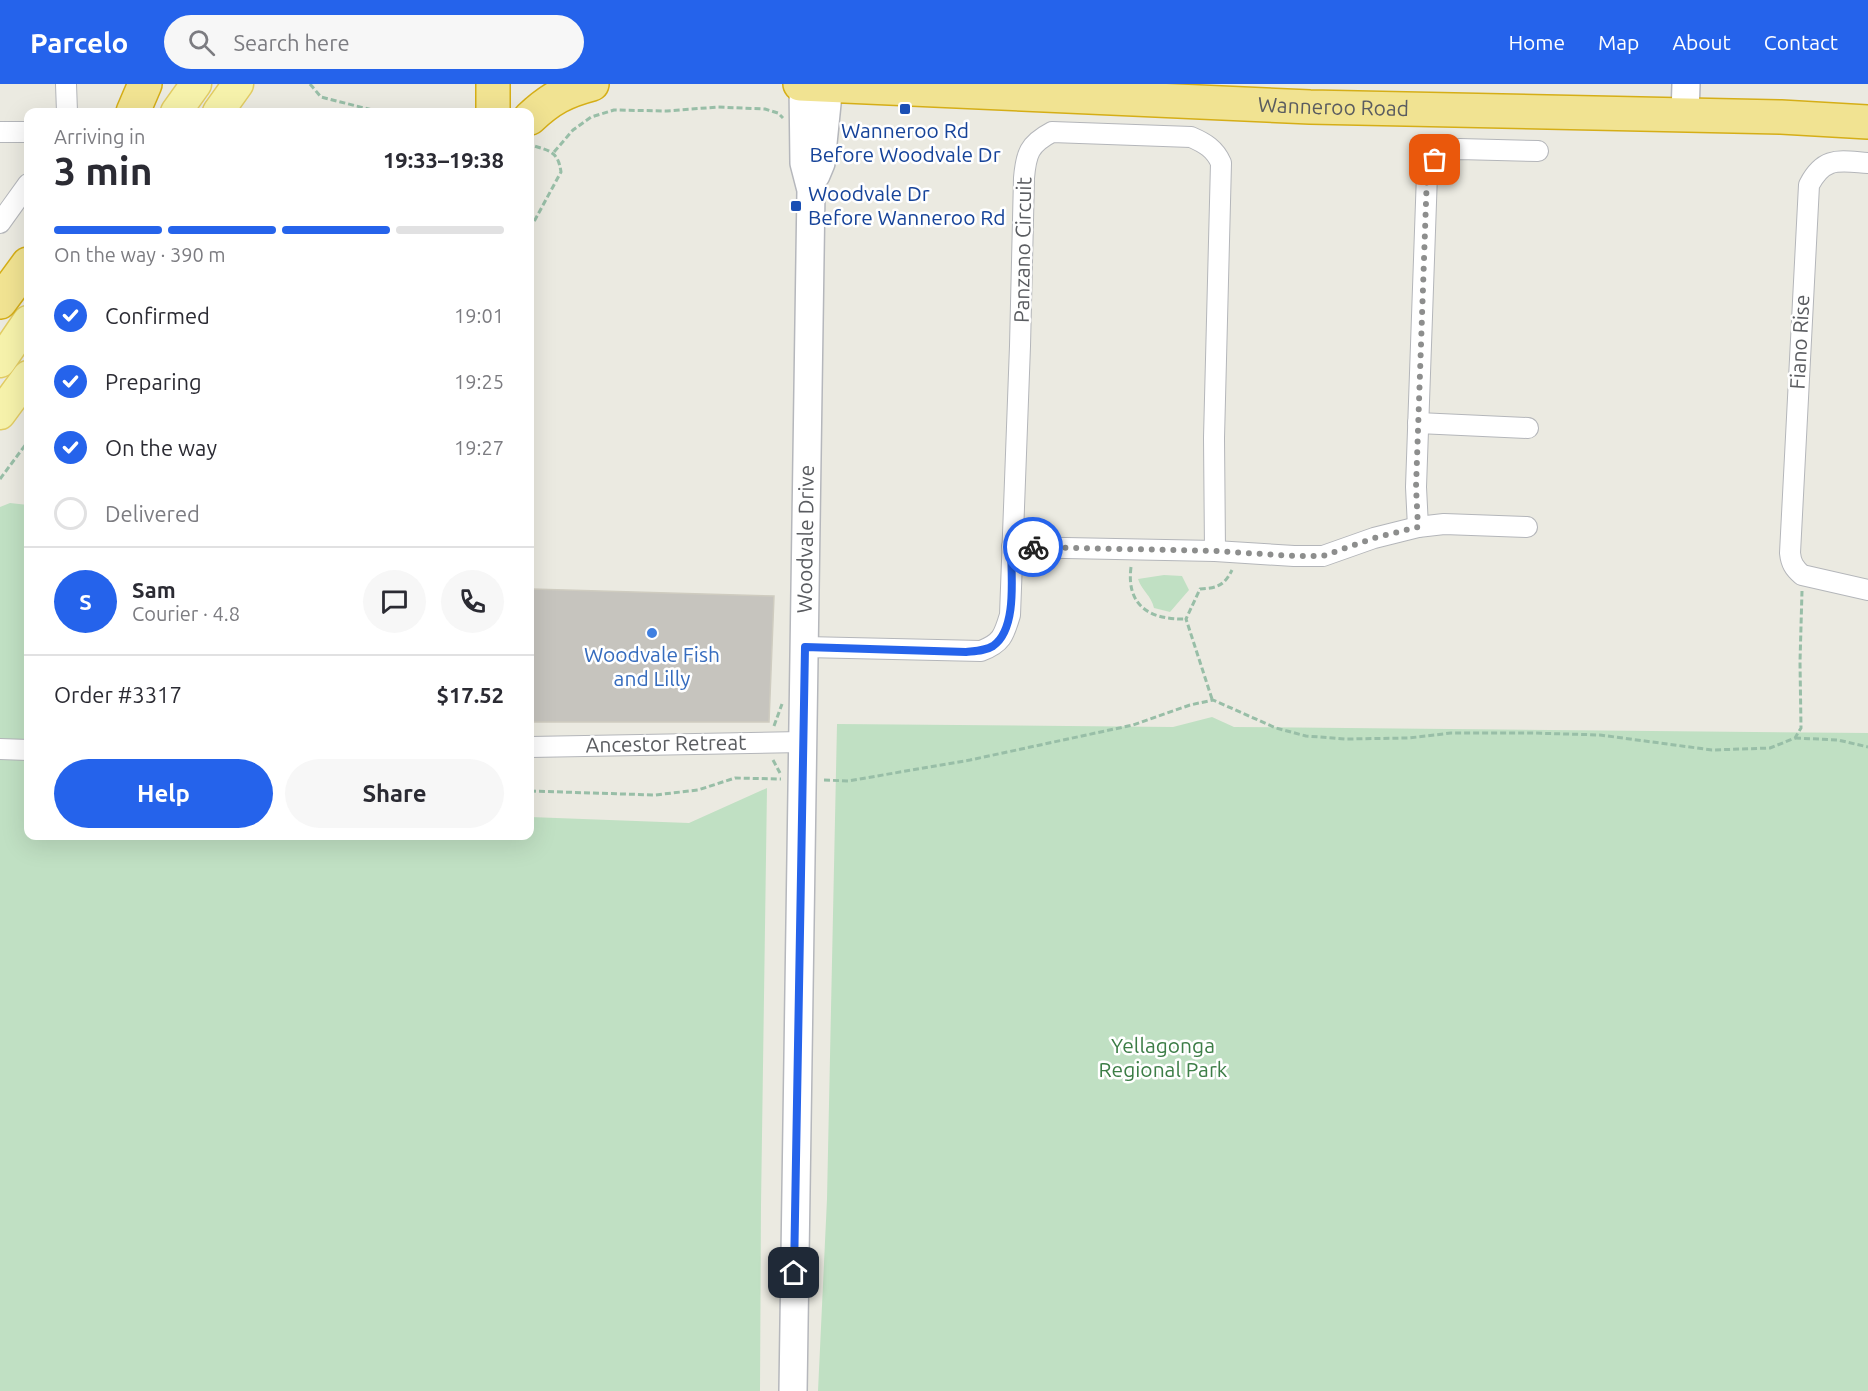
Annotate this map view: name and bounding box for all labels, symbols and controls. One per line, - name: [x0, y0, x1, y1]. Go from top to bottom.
- search box: [164, 15, 584, 69]
- icon: search: [185, 26, 218, 59]
- text: Parcelo: [30, 27, 128, 58]
- text: Search here: [233, 30, 350, 55]
- text: Home: [1508, 30, 1565, 54]
- text: Map: [1598, 30, 1639, 54]
- text: About: [1672, 30, 1731, 54]
- text: Contact: [1764, 30, 1838, 54]
- street label: Wanneroo Road: [1257, 92, 1409, 120]
- marker: Wanneroo Rd Before Woodvale Dr: [898, 102, 912, 116]
- place label: Wanneroo Rd Before Woodvale Dr: [809, 118, 1001, 166]
- text: Arriving in: [54, 125, 145, 148]
- pin: [1409, 134, 1460, 185]
- icon: bag: [1418, 143, 1451, 176]
- text: 19:33–19:38: [383, 147, 504, 172]
- text: 3 min: [54, 149, 153, 192]
- street label: Panzano Circuit: [1009, 177, 1035, 323]
- place label: Woodvale Dr Before Wanneroo Rd: [808, 181, 1006, 229]
- marker: Woodvale Dr Before Wanneroo Rd: [789, 199, 803, 213]
- text: On the way · 390 m: [54, 243, 226, 266]
- street label: Fiano Rise: [1785, 294, 1813, 390]
- icon: check: [54, 299, 87, 332]
- text: Confirmed: [105, 303, 210, 328]
- text: 19:01: [454, 304, 504, 327]
- icon: check: [54, 365, 87, 398]
- text: Preparing: [105, 369, 202, 394]
- text: 19:25: [454, 370, 504, 393]
- icon: check: [54, 431, 87, 464]
- text: On the way: [105, 435, 217, 460]
- text: 19:27: [454, 436, 504, 459]
- street label: Woodvale Drive: [792, 465, 818, 614]
- text: Delivered: [105, 501, 200, 526]
- courier: [1003, 517, 1063, 577]
- icon: bike: [1017, 531, 1050, 564]
- button: chat: [363, 570, 426, 633]
- button: phone: [441, 570, 504, 633]
- text: Sam: [132, 577, 176, 602]
- text: S: [79, 589, 92, 614]
- text: Courier · 4.8: [132, 602, 240, 625]
- marker: Woodvale Fish and Lilly: [645, 626, 659, 640]
- place label: Woodvale Fish and Lilly: [584, 642, 720, 690]
- text: Order #3317: [54, 682, 182, 707]
- text: $17.52: [437, 682, 504, 707]
- street label: Ancestor Retreat: [585, 730, 747, 756]
- button: Help: [54, 759, 273, 828]
- button: Share: [285, 759, 504, 828]
- park label: Yellagonga Regional Park: [1099, 1033, 1228, 1081]
- pin: [768, 1247, 819, 1298]
- icon: home: [777, 1256, 810, 1289]

